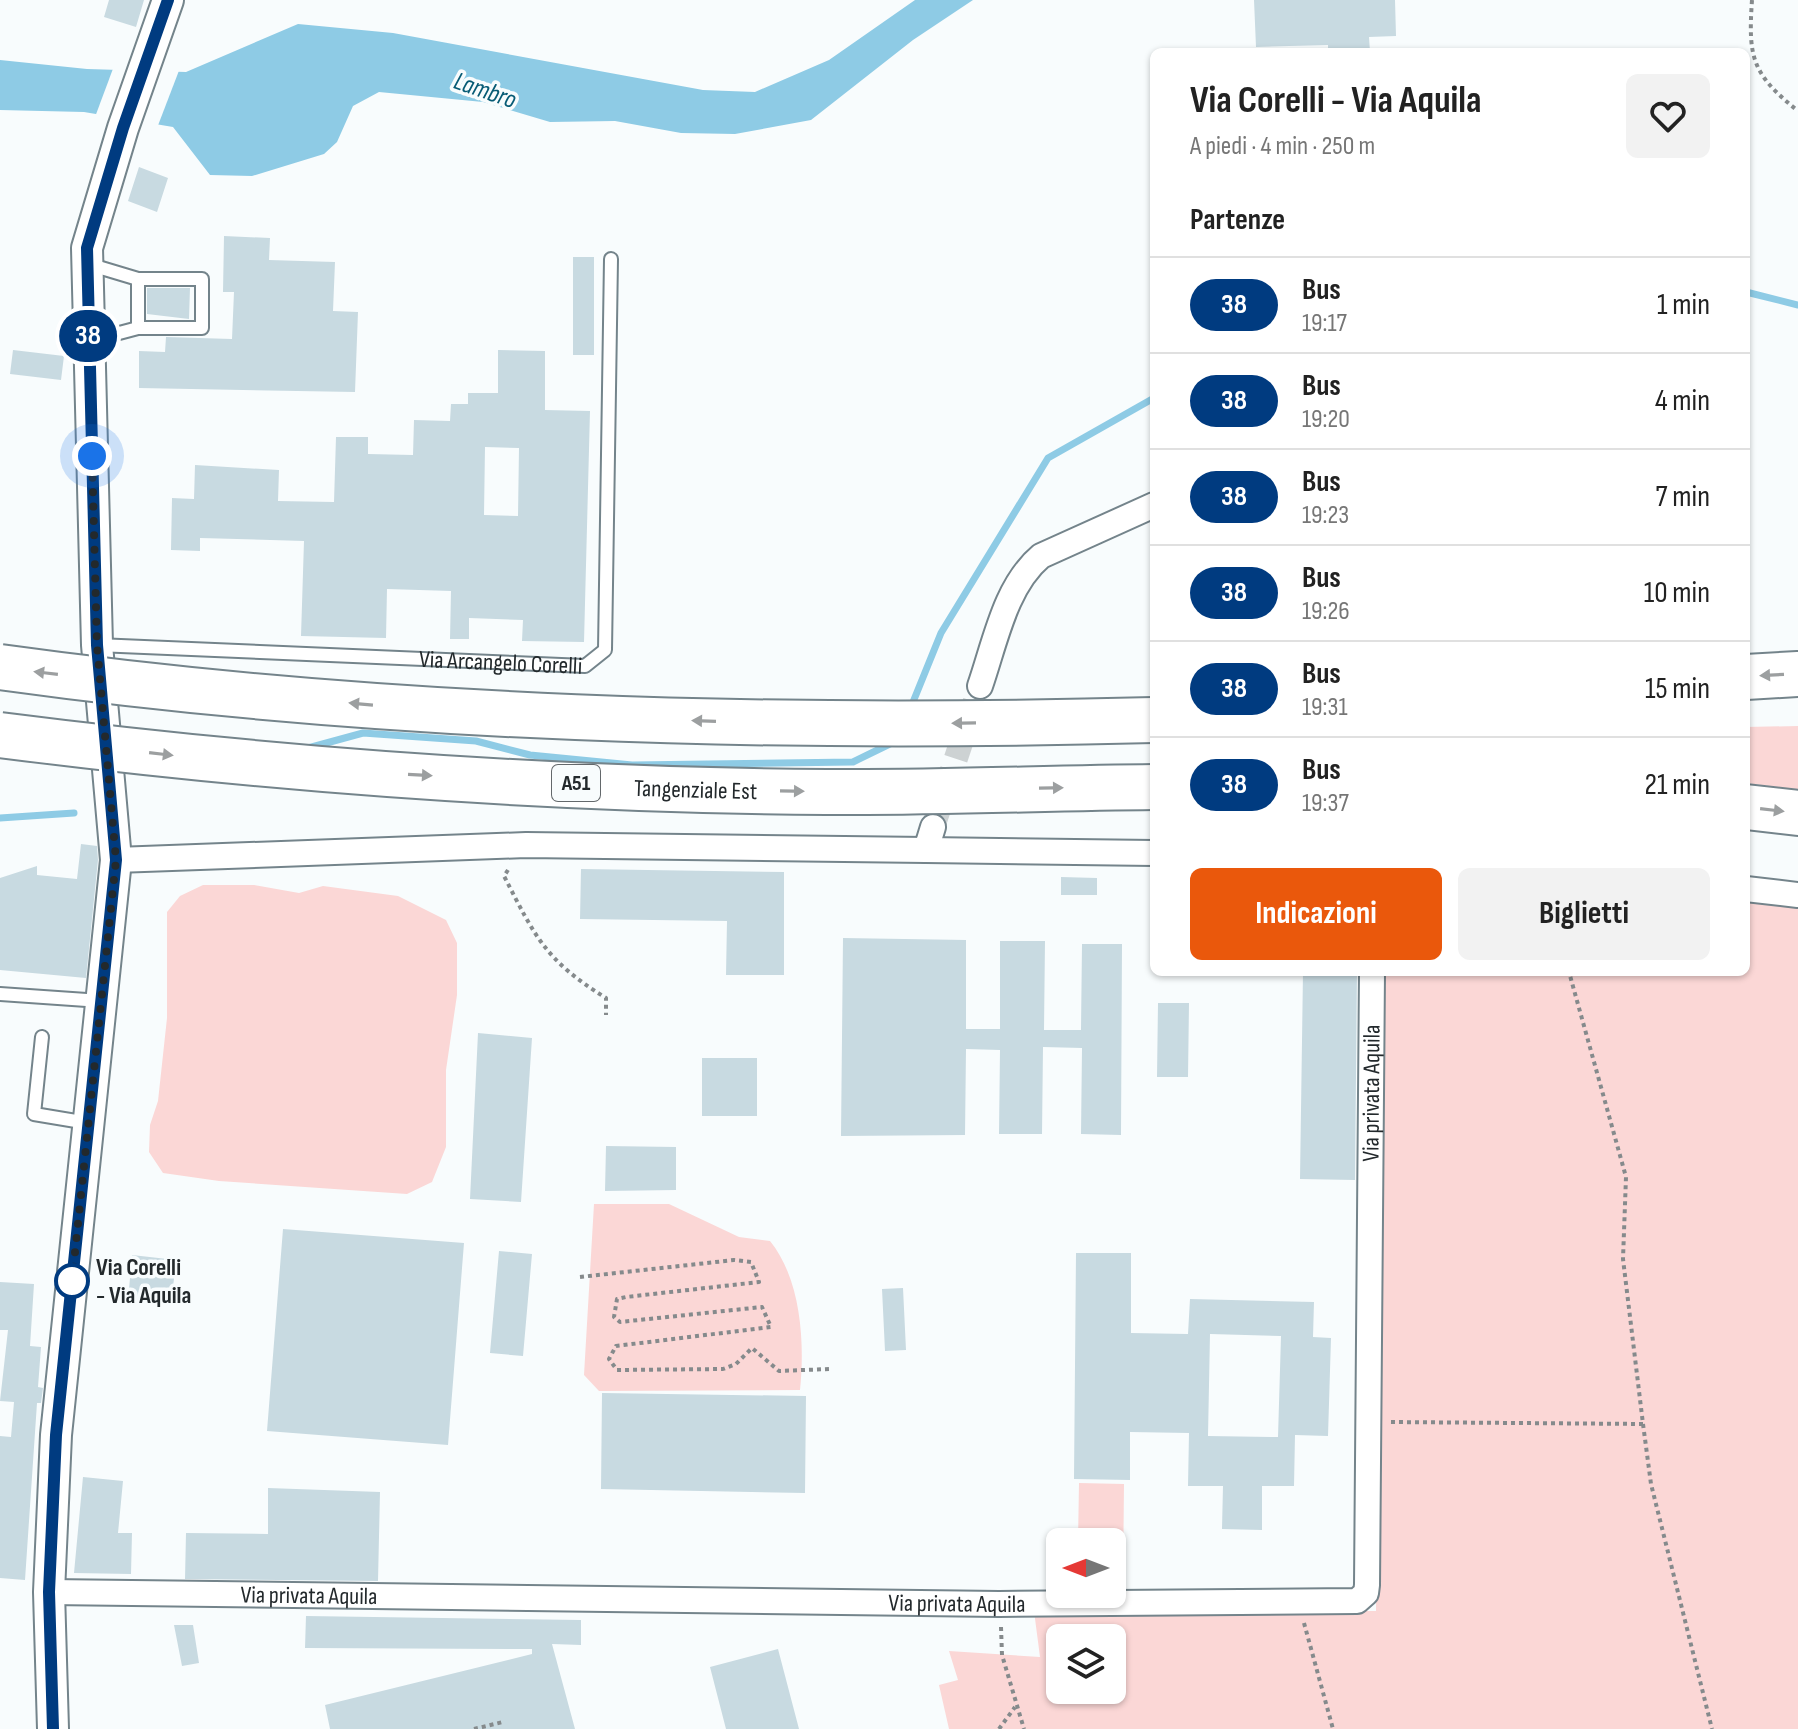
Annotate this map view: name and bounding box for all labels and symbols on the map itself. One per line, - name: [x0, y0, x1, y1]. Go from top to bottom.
- water label: Lambro: [450, 66, 521, 116]
- line badge: 38: [52, 310, 124, 362]
- your location: [72, 436, 112, 476]
- street label: Via Arcangelo Corelli: [418, 644, 583, 680]
- one-way arrow: [33, 666, 58, 679]
- one-way arrow: [1759, 669, 1784, 682]
- one-way arrow: [348, 697, 373, 710]
- one-way arrow: [691, 715, 716, 728]
- one-way arrow: [951, 717, 976, 729]
- one-way arrow: [149, 748, 174, 761]
- road number: A51: [552, 765, 600, 801]
- one-way arrow: [408, 768, 433, 781]
- street label: Tangenziale Est: [633, 773, 757, 806]
- one-way arrow: [1039, 782, 1064, 795]
- one-way arrow: [780, 785, 805, 797]
- one-way arrow: [1760, 804, 1785, 817]
- street label: Via privata Aquila: [1356, 1025, 1386, 1162]
- place label: Via Corelli - Via Aquila: [96, 1253, 191, 1310]
- marker: Via Corelli - Via Aquila: [55, 1264, 89, 1298]
- north arrow: [1046, 1528, 1126, 1608]
- street label: Via privata Aquila: [240, 1580, 378, 1611]
- street label: Via privata Aquila: [888, 1588, 1026, 1619]

